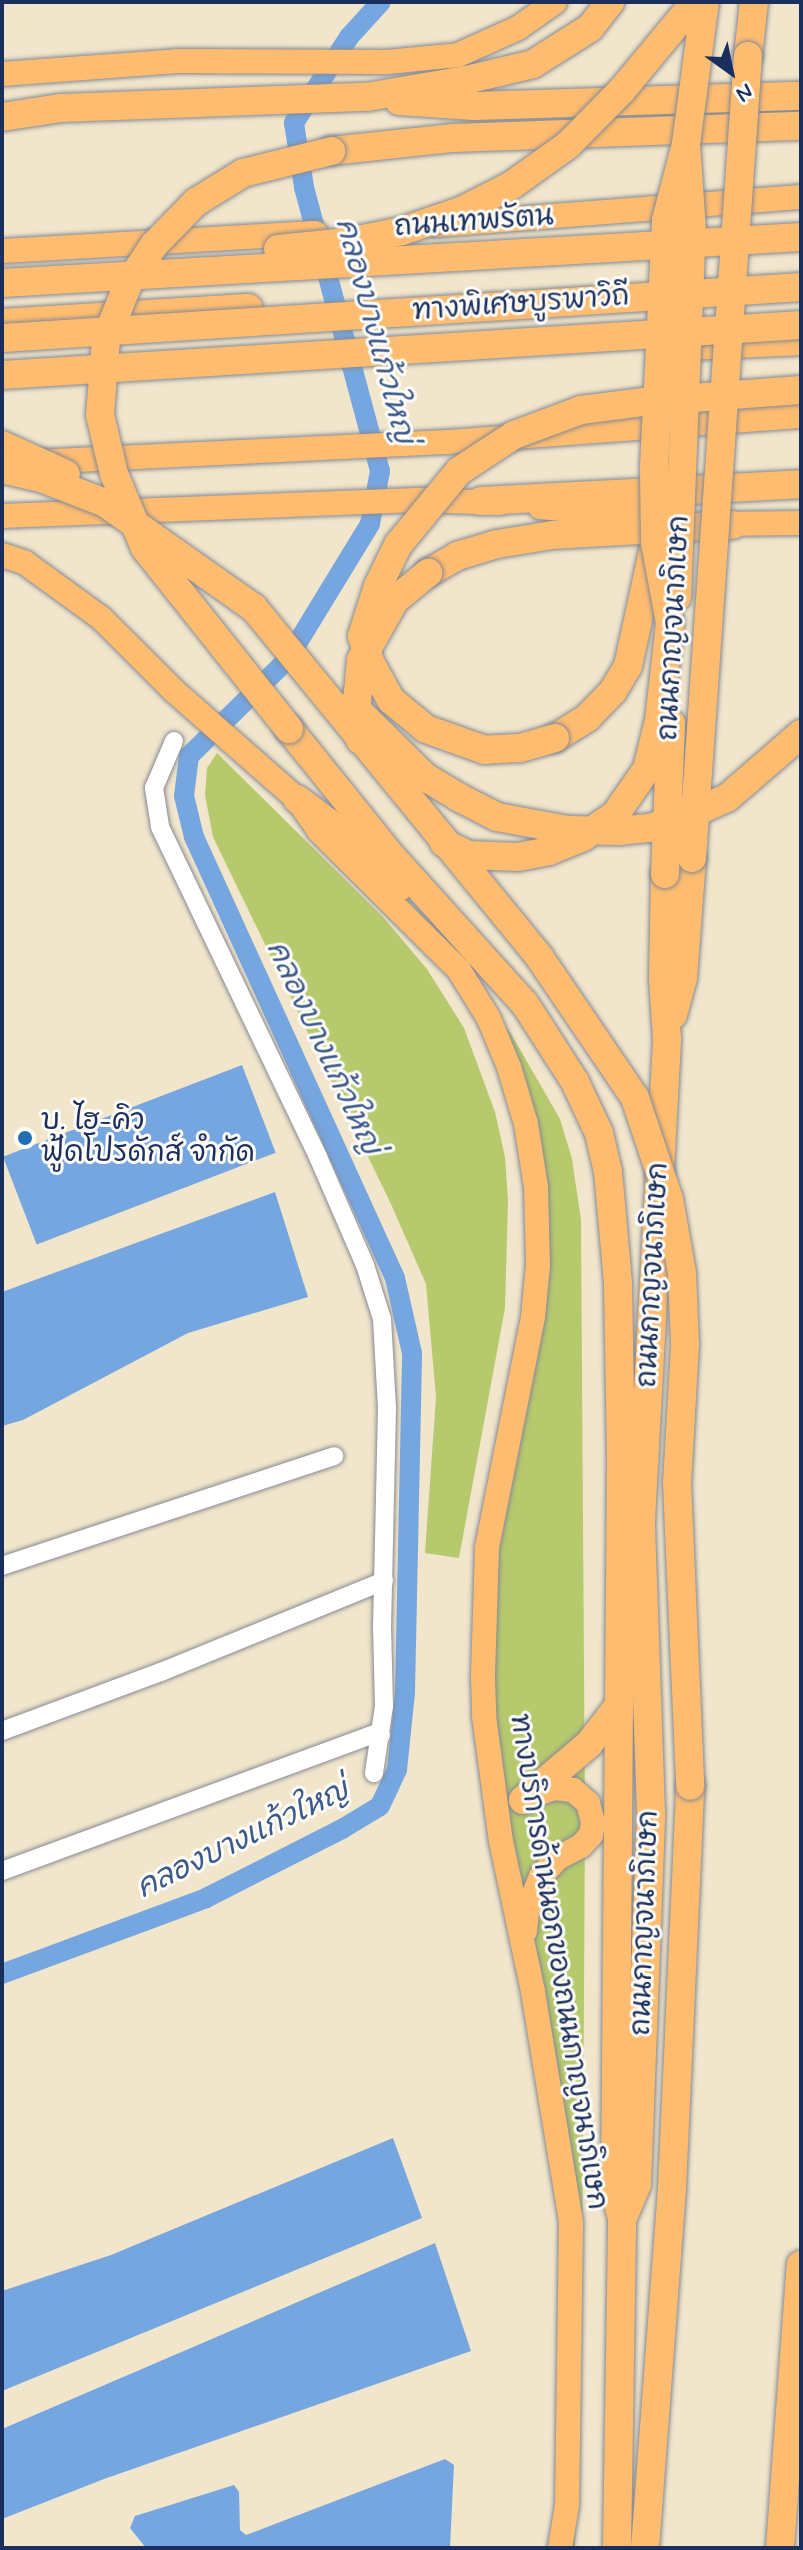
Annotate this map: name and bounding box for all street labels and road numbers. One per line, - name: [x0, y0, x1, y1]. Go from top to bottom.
- street label: ถนนเทพรัตน: [393, 201, 555, 245]
- street label: ทางพิเศษบูรพาวิถี: [411, 281, 631, 329]
- street label: ถนนกาญจนาภิเษก: [652, 514, 698, 742]
- street label: ถนนกาญจนาภิเษก: [631, 1161, 677, 1389]
- street label: ทางบริการด้านนอกของถนนกาญจนาภิเษก: [501, 1712, 613, 2212]
- street label: ถนนกาญจนาภิเษก: [625, 1810, 667, 2036]

